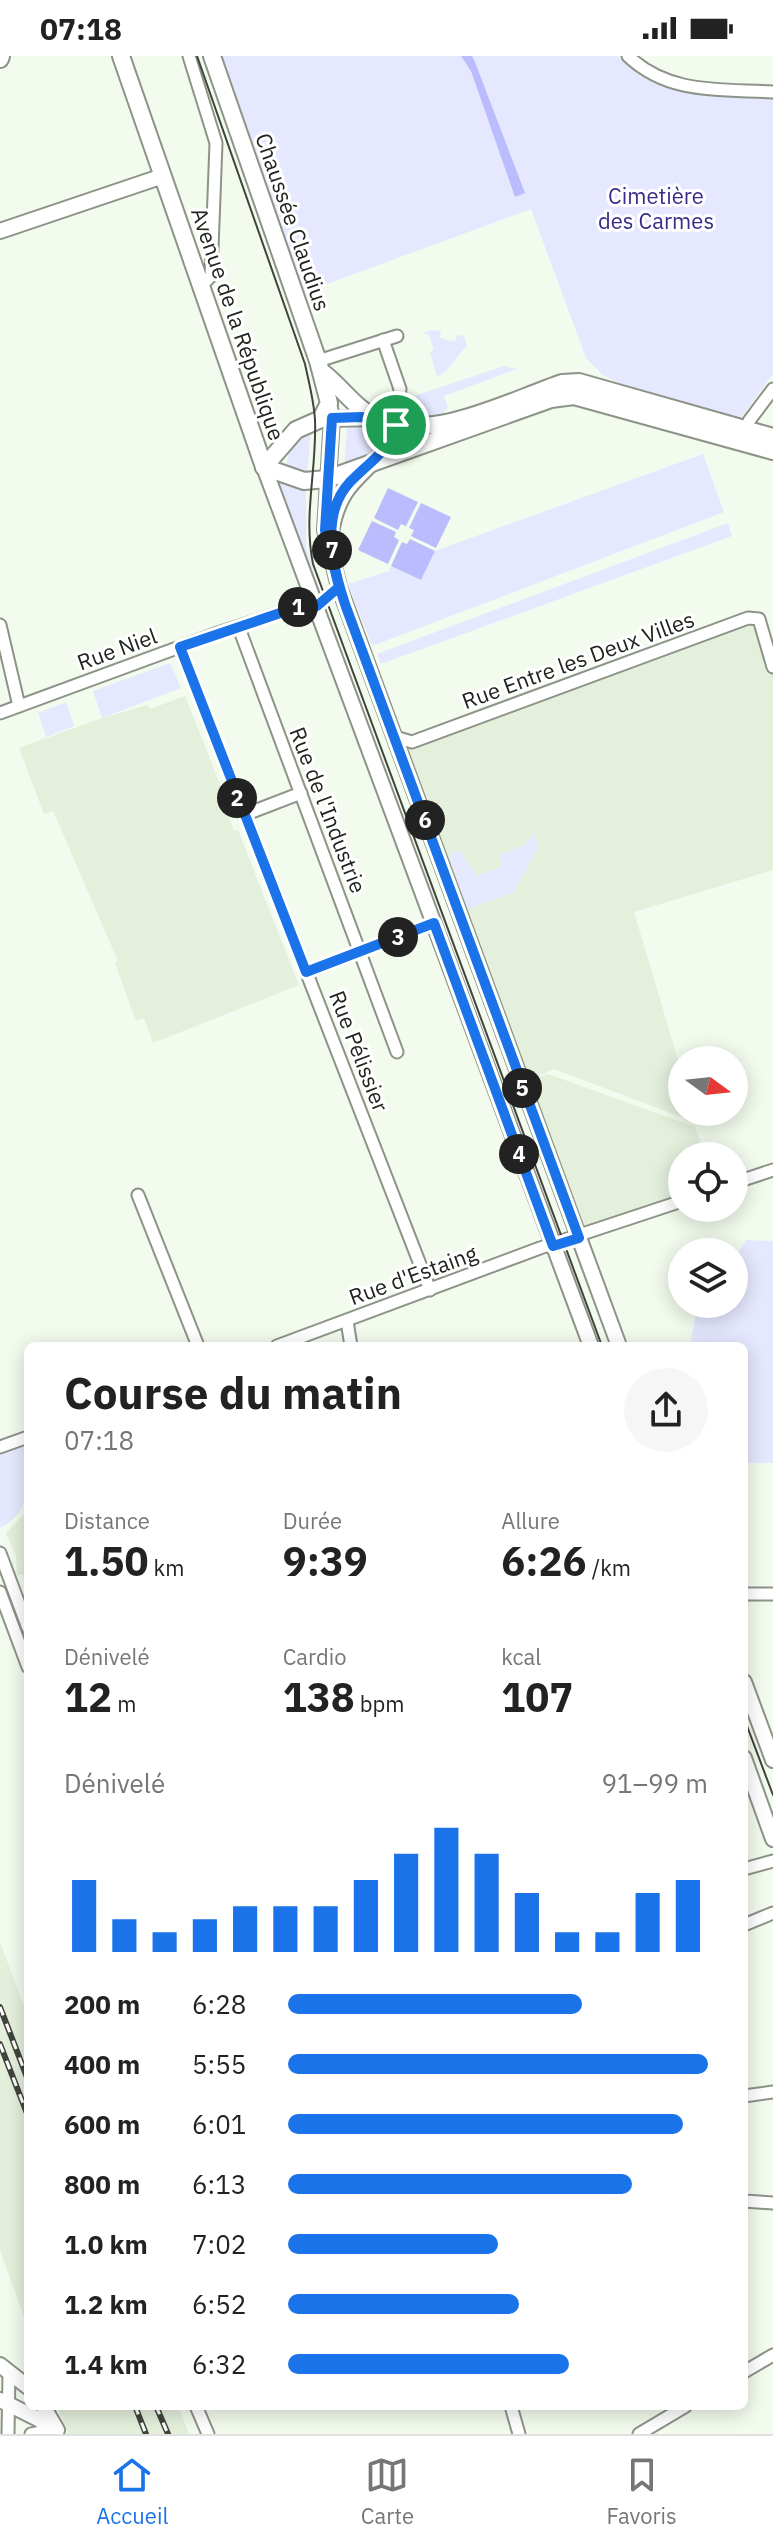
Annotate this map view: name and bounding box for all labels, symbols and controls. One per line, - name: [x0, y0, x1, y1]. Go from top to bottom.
- text: 07:18: [40, 9, 122, 48]
- street label: Chaussée Claudius: [249, 129, 338, 315]
- park label: Cimetière des Carmes: [598, 181, 714, 235]
- street label: Avenue de la République: [185, 204, 292, 444]
- pin: [362, 391, 430, 459]
- icon: arrive: [374, 403, 418, 447]
- pin: 7: [312, 530, 352, 570]
- text: 7: [325, 535, 339, 564]
- pin: 1: [278, 587, 318, 627]
- text: 1: [291, 592, 305, 621]
- street label: Rue Entre les Deux Villes: [458, 604, 698, 715]
- street label: Rue Niel: [73, 621, 161, 676]
- street label: Rue de l'Industrie: [283, 723, 373, 897]
- pin: 2: [217, 778, 257, 818]
- text: 2: [230, 783, 244, 812]
- pin: 6: [405, 800, 445, 840]
- text: 6: [418, 805, 432, 834]
- pin: 3: [378, 917, 418, 957]
- text: 3: [391, 922, 405, 951]
- street label: Rue Pélissier: [323, 986, 396, 1115]
- north arrow: [668, 1046, 748, 1126]
- map controls: [668, 1046, 748, 1318]
- pin: 5: [502, 1068, 542, 1108]
- text: 5: [515, 1073, 529, 1102]
- pin: 4: [499, 1134, 539, 1174]
- text: 4: [512, 1139, 526, 1168]
- button: locate: [668, 1142, 748, 1222]
- street label: Rue d'Estaing: [345, 1238, 481, 1311]
- button: layers: [668, 1238, 748, 1318]
- text: Course du matin: [64, 1364, 402, 1421]
- button: share: [624, 1368, 708, 1452]
- text: 07:18: [64, 1423, 134, 1457]
- text: Distance: [64, 1506, 150, 1535]
- text: Durée: [283, 1506, 342, 1535]
- text: Allure: [501, 1506, 560, 1535]
- text: 1.50: [64, 1535, 148, 1587]
- text: 9:39: [283, 1535, 368, 1587]
- text: 6:26: [501, 1535, 587, 1587]
- text: km: [148, 1553, 184, 1582]
- text: /km: [587, 1553, 631, 1582]
- text: Dénivelé: [64, 1642, 150, 1671]
- text: Cardio: [283, 1642, 347, 1671]
- text: kcal: [501, 1642, 541, 1671]
- text: 12: [64, 1671, 112, 1723]
- text: 138: [283, 1671, 355, 1723]
- text: 107: [501, 1671, 573, 1723]
- text: m: [112, 1689, 136, 1718]
- text: bpm: [355, 1689, 405, 1718]
- text: Dénivelé: [64, 1766, 165, 1800]
- text: 91–99 m: [601, 1766, 708, 1800]
- text: 200 m: [64, 1987, 140, 2021]
- text: 6:28: [192, 1987, 246, 2021]
- text: 400 m: [64, 2047, 140, 2081]
- text: 5:55: [192, 2047, 246, 2081]
- text: 600 m: [64, 2107, 140, 2141]
- text: 6:01: [192, 2107, 246, 2141]
- text: 800 m: [64, 2167, 140, 2201]
- text: 6:13: [192, 2167, 246, 2201]
- text: 1.0 km: [64, 2227, 148, 2261]
- text: 7:02: [192, 2227, 246, 2261]
- text: 1.2 km: [64, 2287, 148, 2321]
- text: 6:52: [192, 2287, 246, 2321]
- text: 1.4 km: [64, 2347, 148, 2381]
- text: 6:32: [192, 2347, 246, 2381]
- tab: Accueil: [96, 2453, 168, 2530]
- tab: Carte: [361, 2453, 414, 2530]
- tab: Favoris: [607, 2453, 677, 2530]

